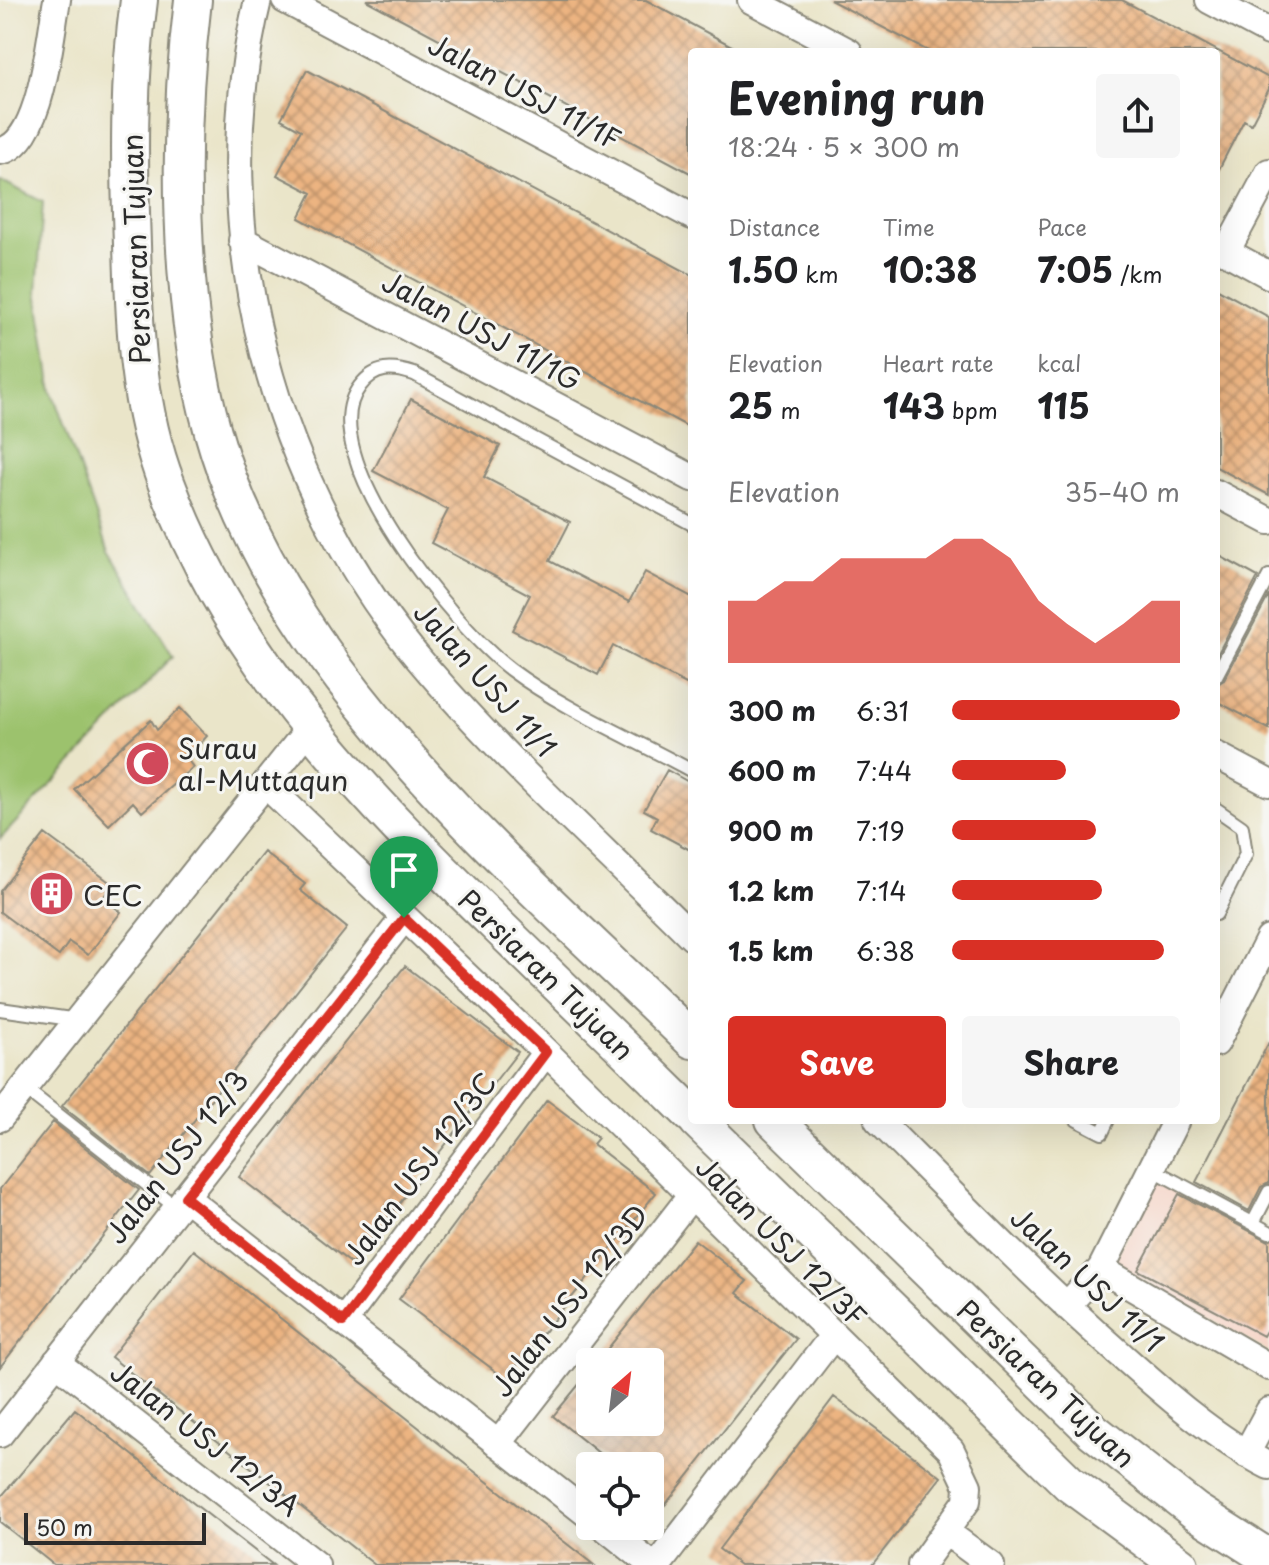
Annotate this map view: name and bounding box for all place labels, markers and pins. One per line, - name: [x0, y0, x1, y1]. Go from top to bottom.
- place label: Surau al-Muttaqun: [178, 726, 348, 801]
- mosque icon: Surau al-Muttaqun: [123, 739, 171, 787]
- pin: [370, 836, 438, 918]
- building icon: CEC: [28, 870, 76, 918]
- place label: CEC: [83, 873, 143, 916]

